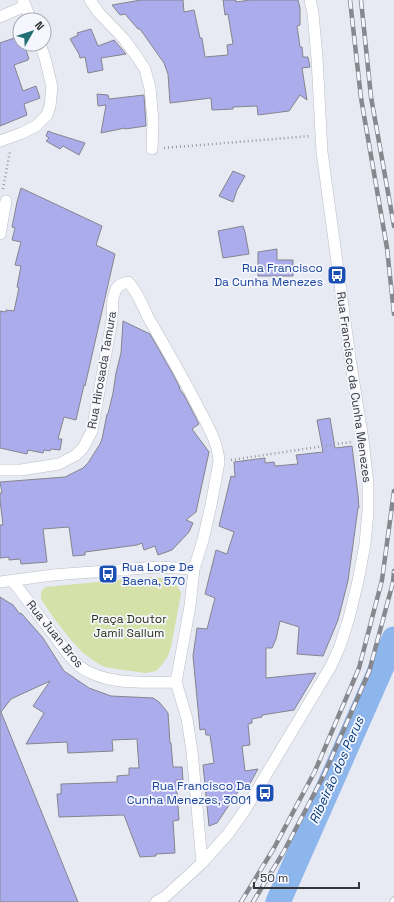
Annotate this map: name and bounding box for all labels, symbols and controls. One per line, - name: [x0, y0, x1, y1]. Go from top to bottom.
- north arrow: [12, 12, 52, 52]
- text: N: [32, 18, 48, 33]
- place label: Rua Francisco Da Cunha Menezes: [214, 260, 323, 290]
- bus stop icon: Rua Francisco Da Cunha Menezes: [326, 264, 348, 286]
- street label: Rua Francisco da Cunha Menezes: [333, 290, 375, 484]
- street label: Rua Hirosada Tamura: [84, 310, 120, 430]
- place label: Rua Lope De Baena, 570: [122, 559, 194, 589]
- bus stop icon: Rua Lope De Baena, 570: [97, 563, 119, 585]
- street label: Rua Juan Bros: [23, 597, 87, 671]
- park label: Praça Doutor Jamil Sallum: [91, 611, 167, 641]
- water label: Ribeirão dos Perus: [305, 713, 368, 826]
- place label: Rua Francisco Da Cunha Menezes, 3001: [127, 778, 251, 808]
- bus stop icon: Rua Francisco Da Cunha Menezes, 3001: [254, 782, 276, 804]
- scale bar: [254, 864, 359, 890]
- text: 50 m: [260, 870, 288, 886]

